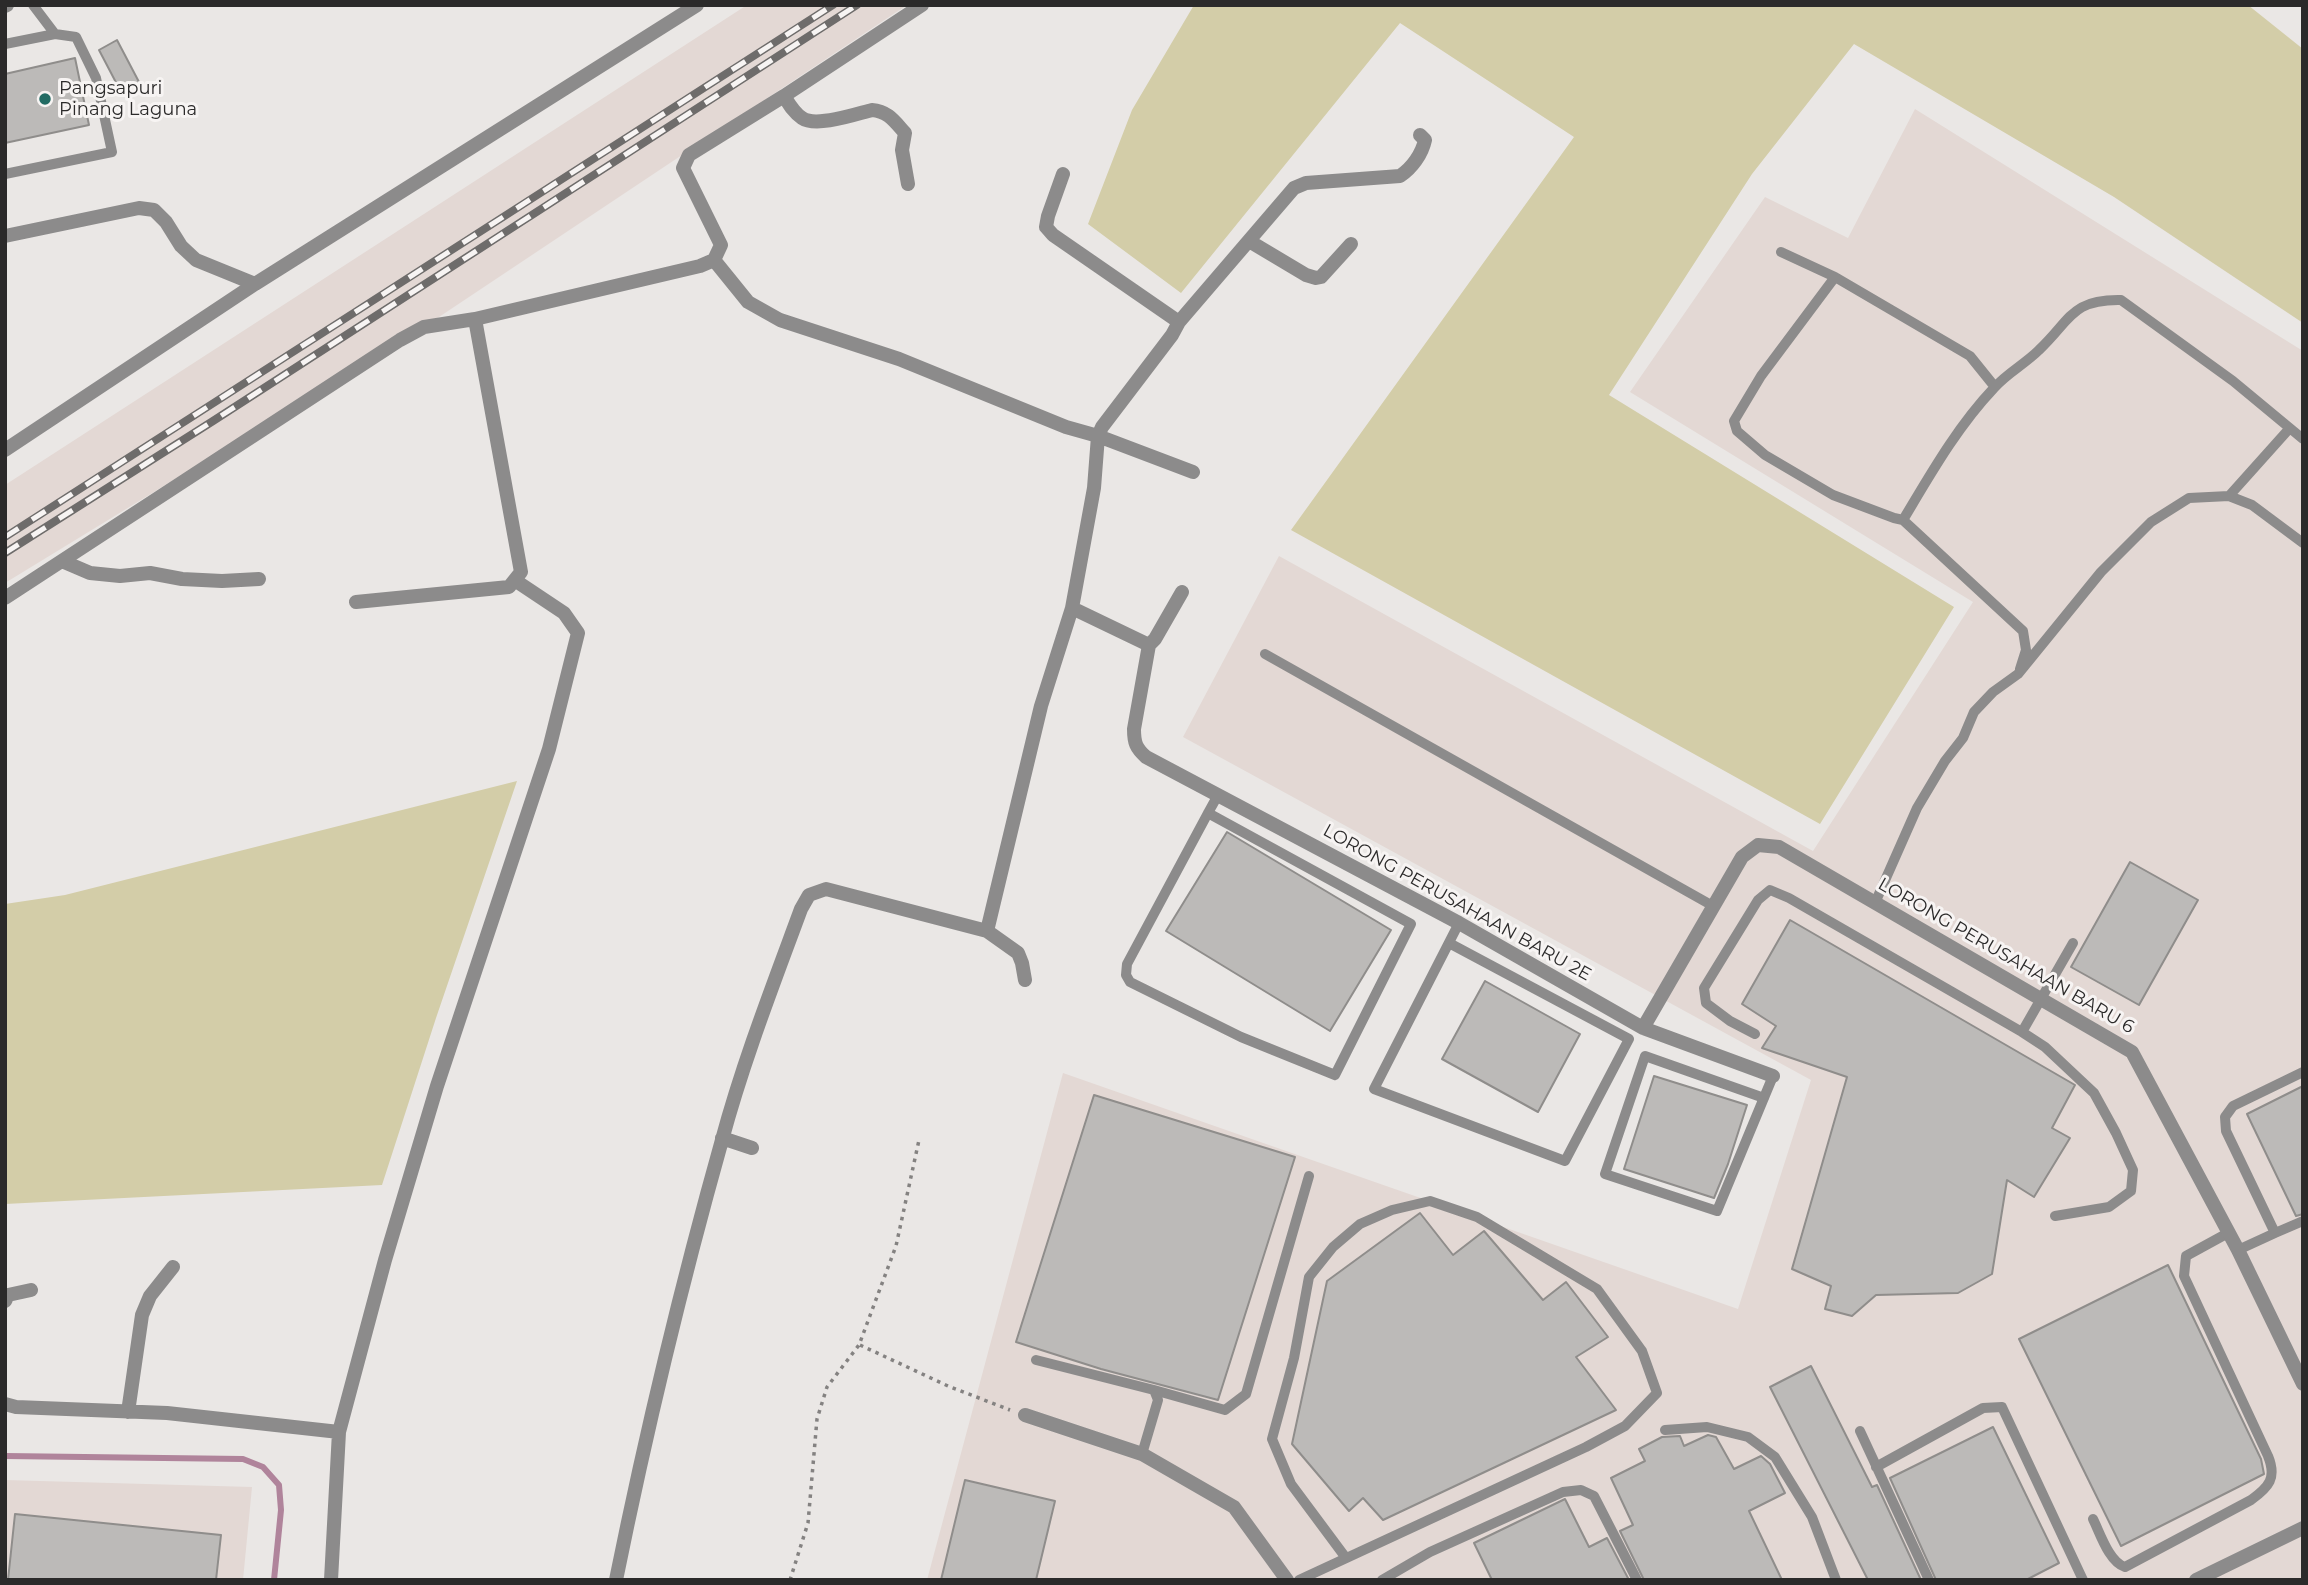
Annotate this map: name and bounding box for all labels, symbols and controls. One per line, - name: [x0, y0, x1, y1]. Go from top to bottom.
- place label: Pangsapuri Pinang Laguna: [59, 78, 197, 120]
- marker: Pangsapuri Pinang Laguna: [37, 91, 53, 107]
- street label: LORONG PERUSAHAAN BARU 2E: [1319, 820, 1595, 986]
- street label: LORONG PERUSAHAAN BARU 6: [1874, 874, 2138, 1038]

